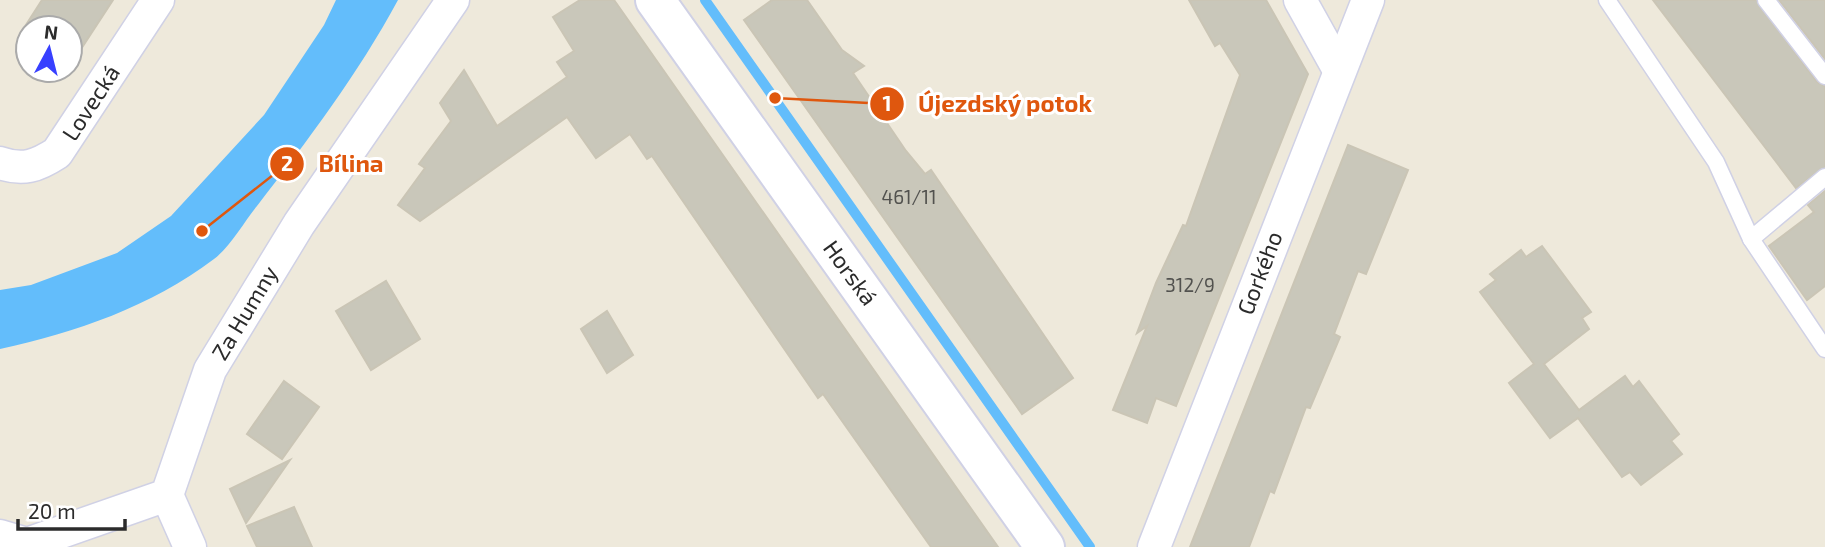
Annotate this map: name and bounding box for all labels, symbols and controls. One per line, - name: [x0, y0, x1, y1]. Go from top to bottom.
- north arrow: [14, 14, 84, 84]
- text: N: [43, 19, 59, 44]
- street label: Lovecká: [55, 59, 125, 146]
- callout: Újezdský potok: [869, 81, 1107, 126]
- text: Újezdský potok: [918, 88, 1093, 117]
- text: 1: [882, 90, 892, 115]
- callout: Bílina: [270, 141, 398, 186]
- text: Bílina: [318, 148, 384, 177]
- text: 2: [281, 150, 293, 175]
- house number: 461/11: [881, 185, 937, 208]
- street label: Gorkého: [1230, 227, 1288, 318]
- street label: Horská: [818, 234, 884, 310]
- street label: Za Humny: [205, 260, 283, 365]
- house number: 312/9: [1165, 273, 1215, 296]
- scale bar: [18, 488, 124, 532]
- text: 20 m: [28, 498, 76, 523]

